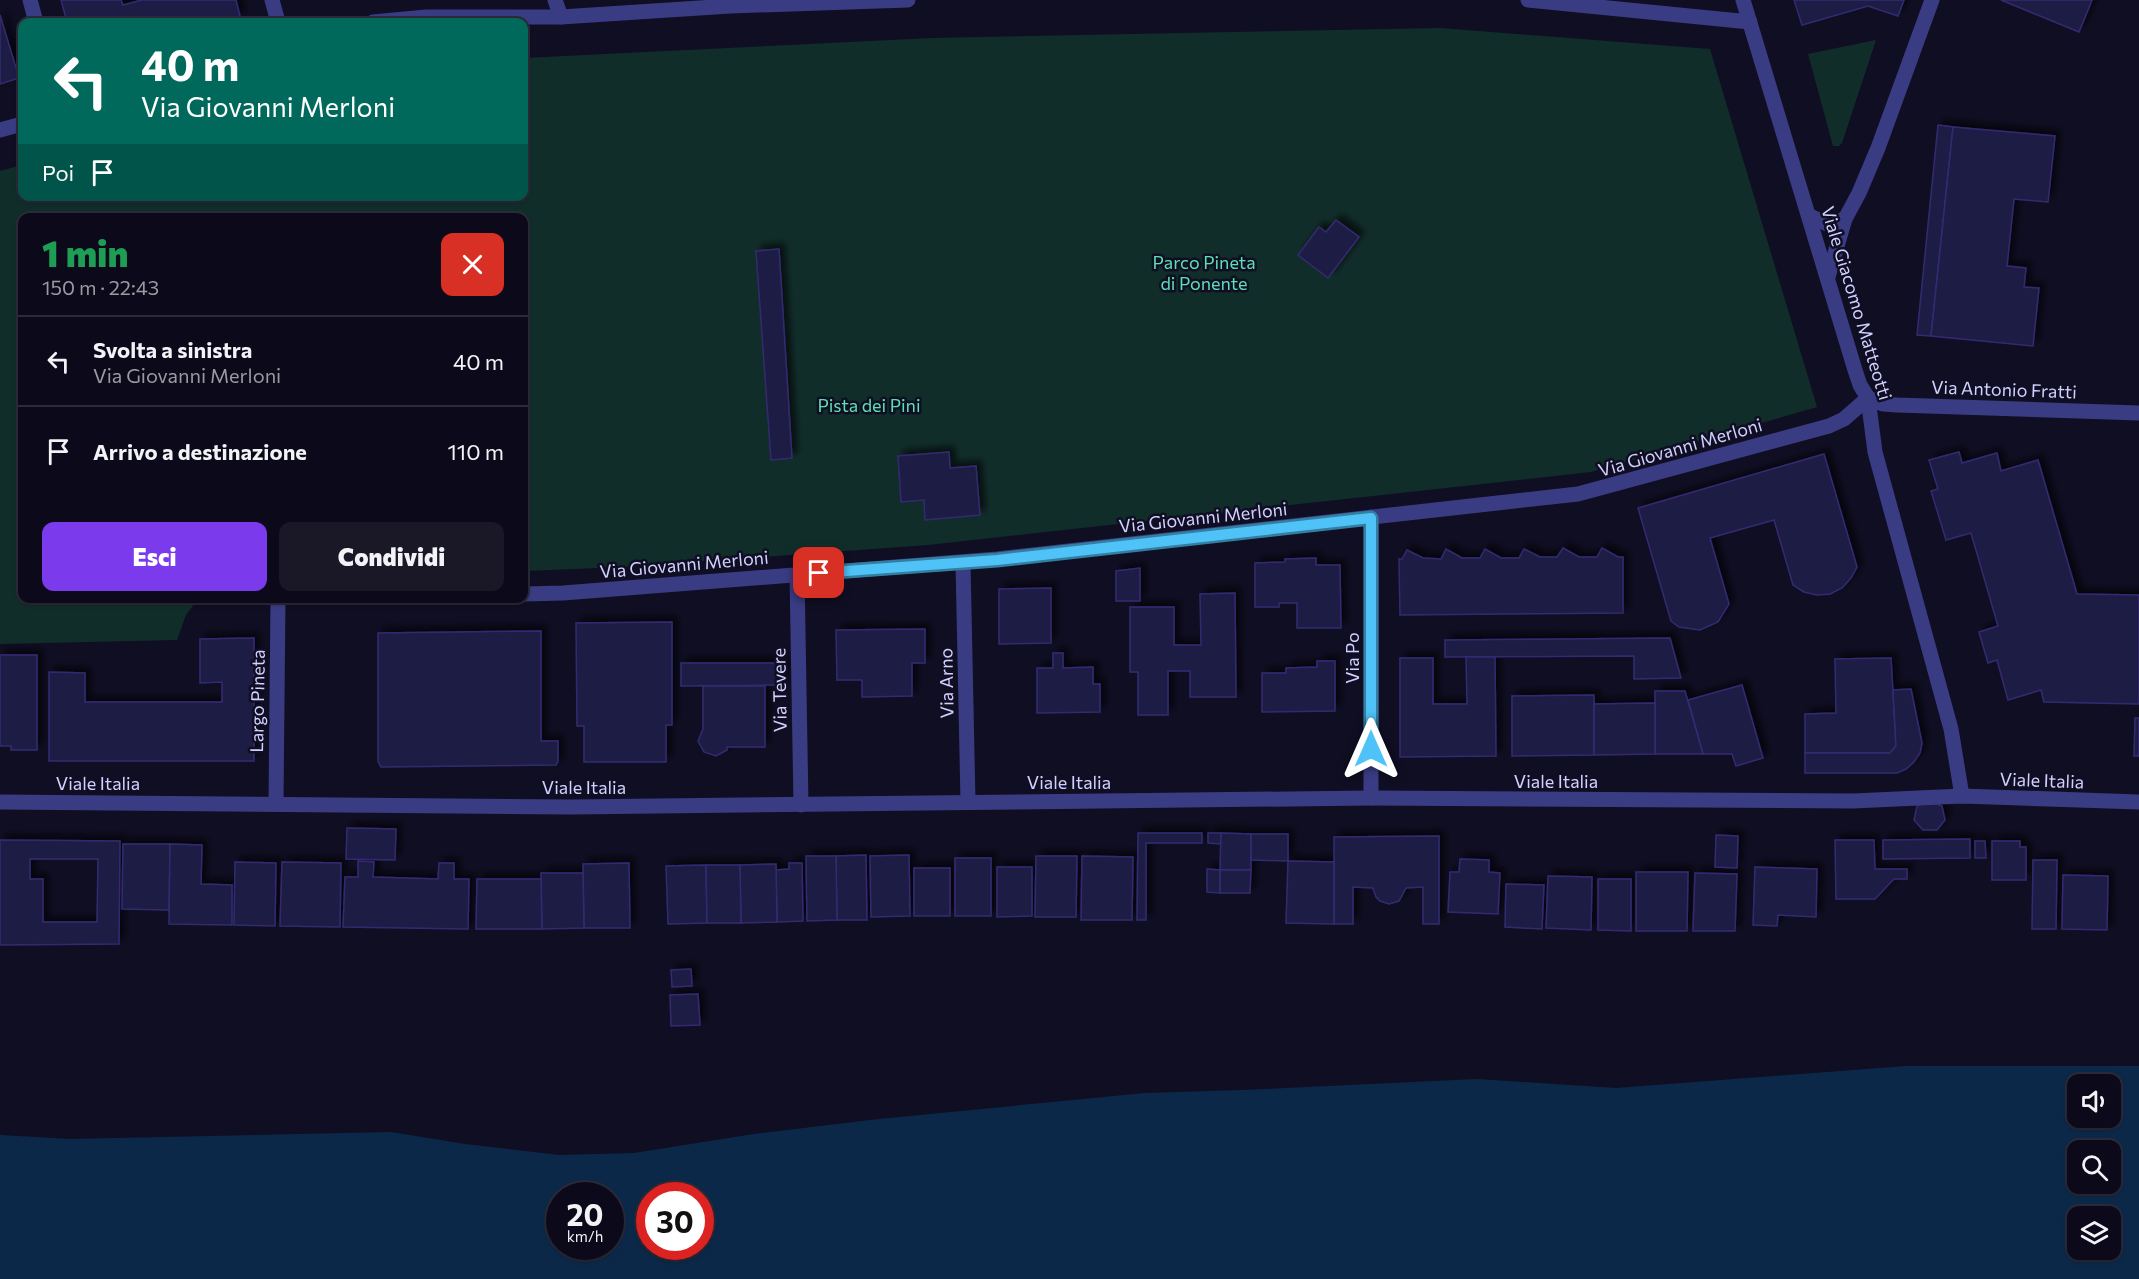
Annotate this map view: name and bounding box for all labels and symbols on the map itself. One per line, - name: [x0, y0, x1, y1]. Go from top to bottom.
- street label: Viale Giacomo Matteotti: [1817, 204, 1897, 402]
- park label: Parco Pineta di Ponente: [1152, 251, 1256, 294]
- street label: Via Antonio Fratti: [1931, 375, 2077, 403]
- park label: Pista dei Pini: [817, 394, 921, 416]
- street label: Via Giovanni Merloni: [1596, 413, 1764, 481]
- street label: Via Giovanni Merloni: [1118, 497, 1288, 537]
- street label: Via Giovanni Merloni: [599, 546, 769, 582]
- pin: [793, 547, 844, 598]
- street label: Via Po: [1341, 632, 1363, 684]
- street label: Via Tevere: [767, 648, 791, 732]
- street label: Via Arno: [934, 648, 958, 718]
- street label: Largo Pineta: [245, 649, 269, 753]
- position arrow: [1339, 717, 1403, 781]
- street label: Viale Italia: [1999, 768, 2085, 792]
- street label: Viale Italia: [1514, 770, 1598, 792]
- street label: Viale Italia: [1027, 771, 1111, 793]
- street label: Viale Italia: [56, 772, 140, 794]
- street label: Viale Italia: [542, 776, 626, 798]
- speed limit sign: 30: [636, 1182, 714, 1260]

